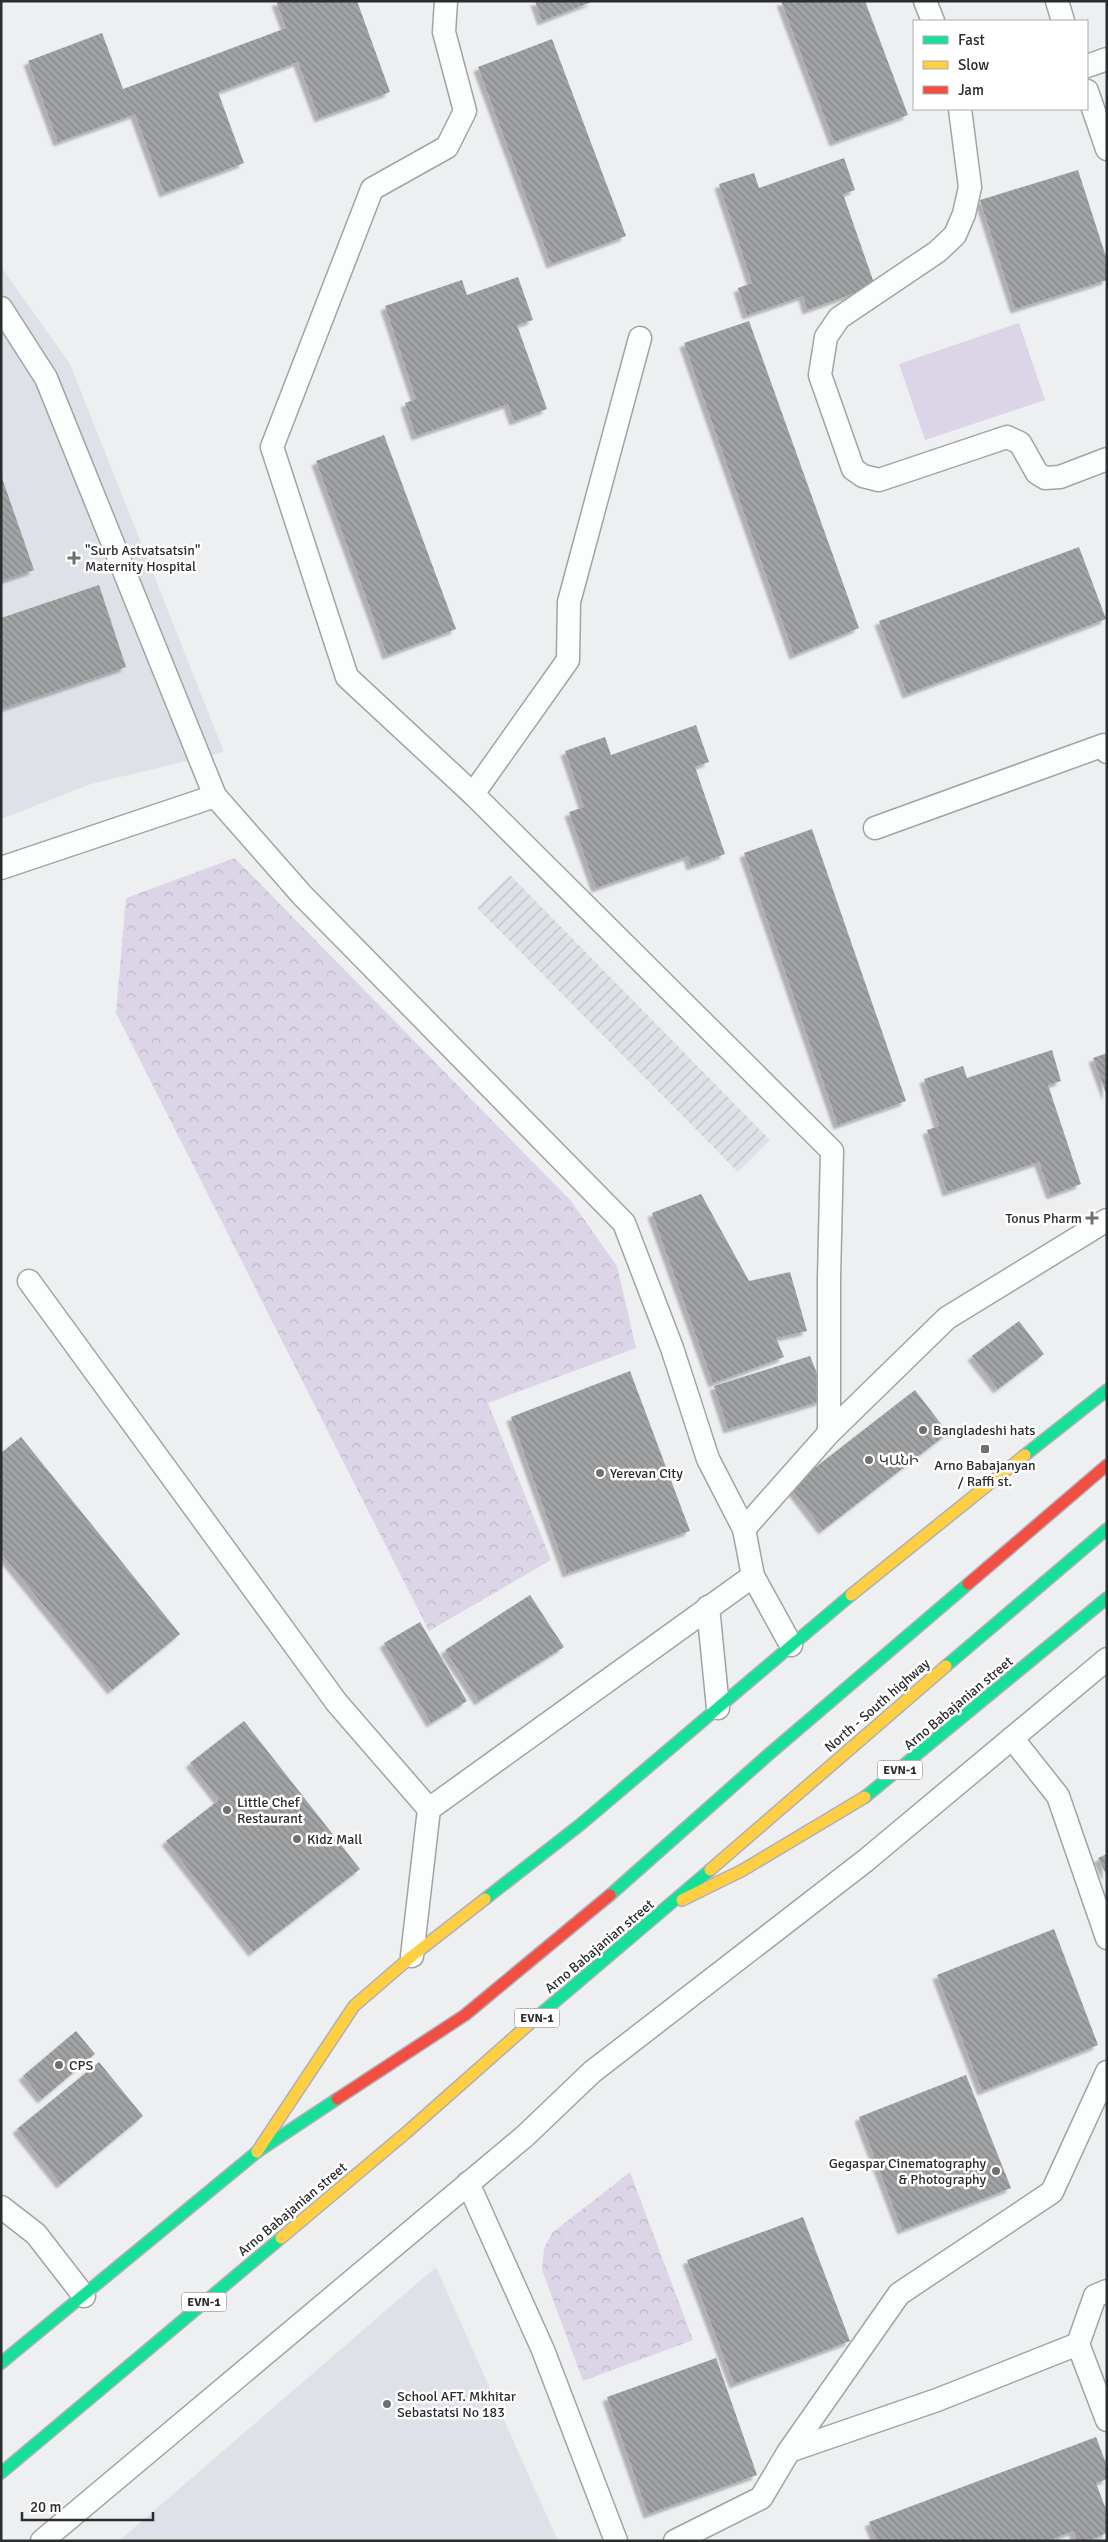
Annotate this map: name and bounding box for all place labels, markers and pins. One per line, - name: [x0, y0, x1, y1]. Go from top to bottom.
- place label: "Surb Astvatsatsin" Maternity Hospital: [85, 542, 200, 575]
- marker: "Surb Astvatsatsin" Maternity Hospital: [67, 551, 81, 565]
- place label: Tonus Pharm: [1006, 1210, 1082, 1227]
- marker: Tonus Pharm: [1086, 1212, 1098, 1224]
- place label: Bangladeshi hats: [933, 1422, 1035, 1439]
- marker: Bangladeshi hats: [917, 1424, 929, 1436]
- marker: Arno Babajanyan / Raffi st.: [979, 1443, 991, 1455]
- place label: ԿԱՆԻ: [879, 1452, 919, 1469]
- marker: ԿԱՆԻ: [863, 1454, 875, 1466]
- place label: Arno Babajanyan / Raffi st.: [934, 1457, 1036, 1490]
- place label: Yerevan City: [610, 1465, 683, 1482]
- marker: Yerevan City: [594, 1467, 606, 1479]
- place label: Little Chef Restaurant: [237, 1794, 303, 1827]
- marker: Little Chef Restaurant: [221, 1804, 233, 1816]
- place label: Kidz Mall: [307, 1831, 362, 1848]
- marker: Kidz Mall: [291, 1833, 303, 1845]
- place label: CPS: [69, 2057, 93, 2074]
- marker: CPS: [53, 2059, 65, 2071]
- place label: Gegaspar Cinematography & Photography: [829, 2155, 986, 2188]
- marker: Gegaspar Cinematography & Photography: [990, 2165, 1002, 2177]
- place label: School AFT. Mkhitar Sebastatsi No 183: [397, 2388, 517, 2421]
- marker: School AFT. Mkhitar Sebastatsi No 183: [381, 2398, 393, 2410]

